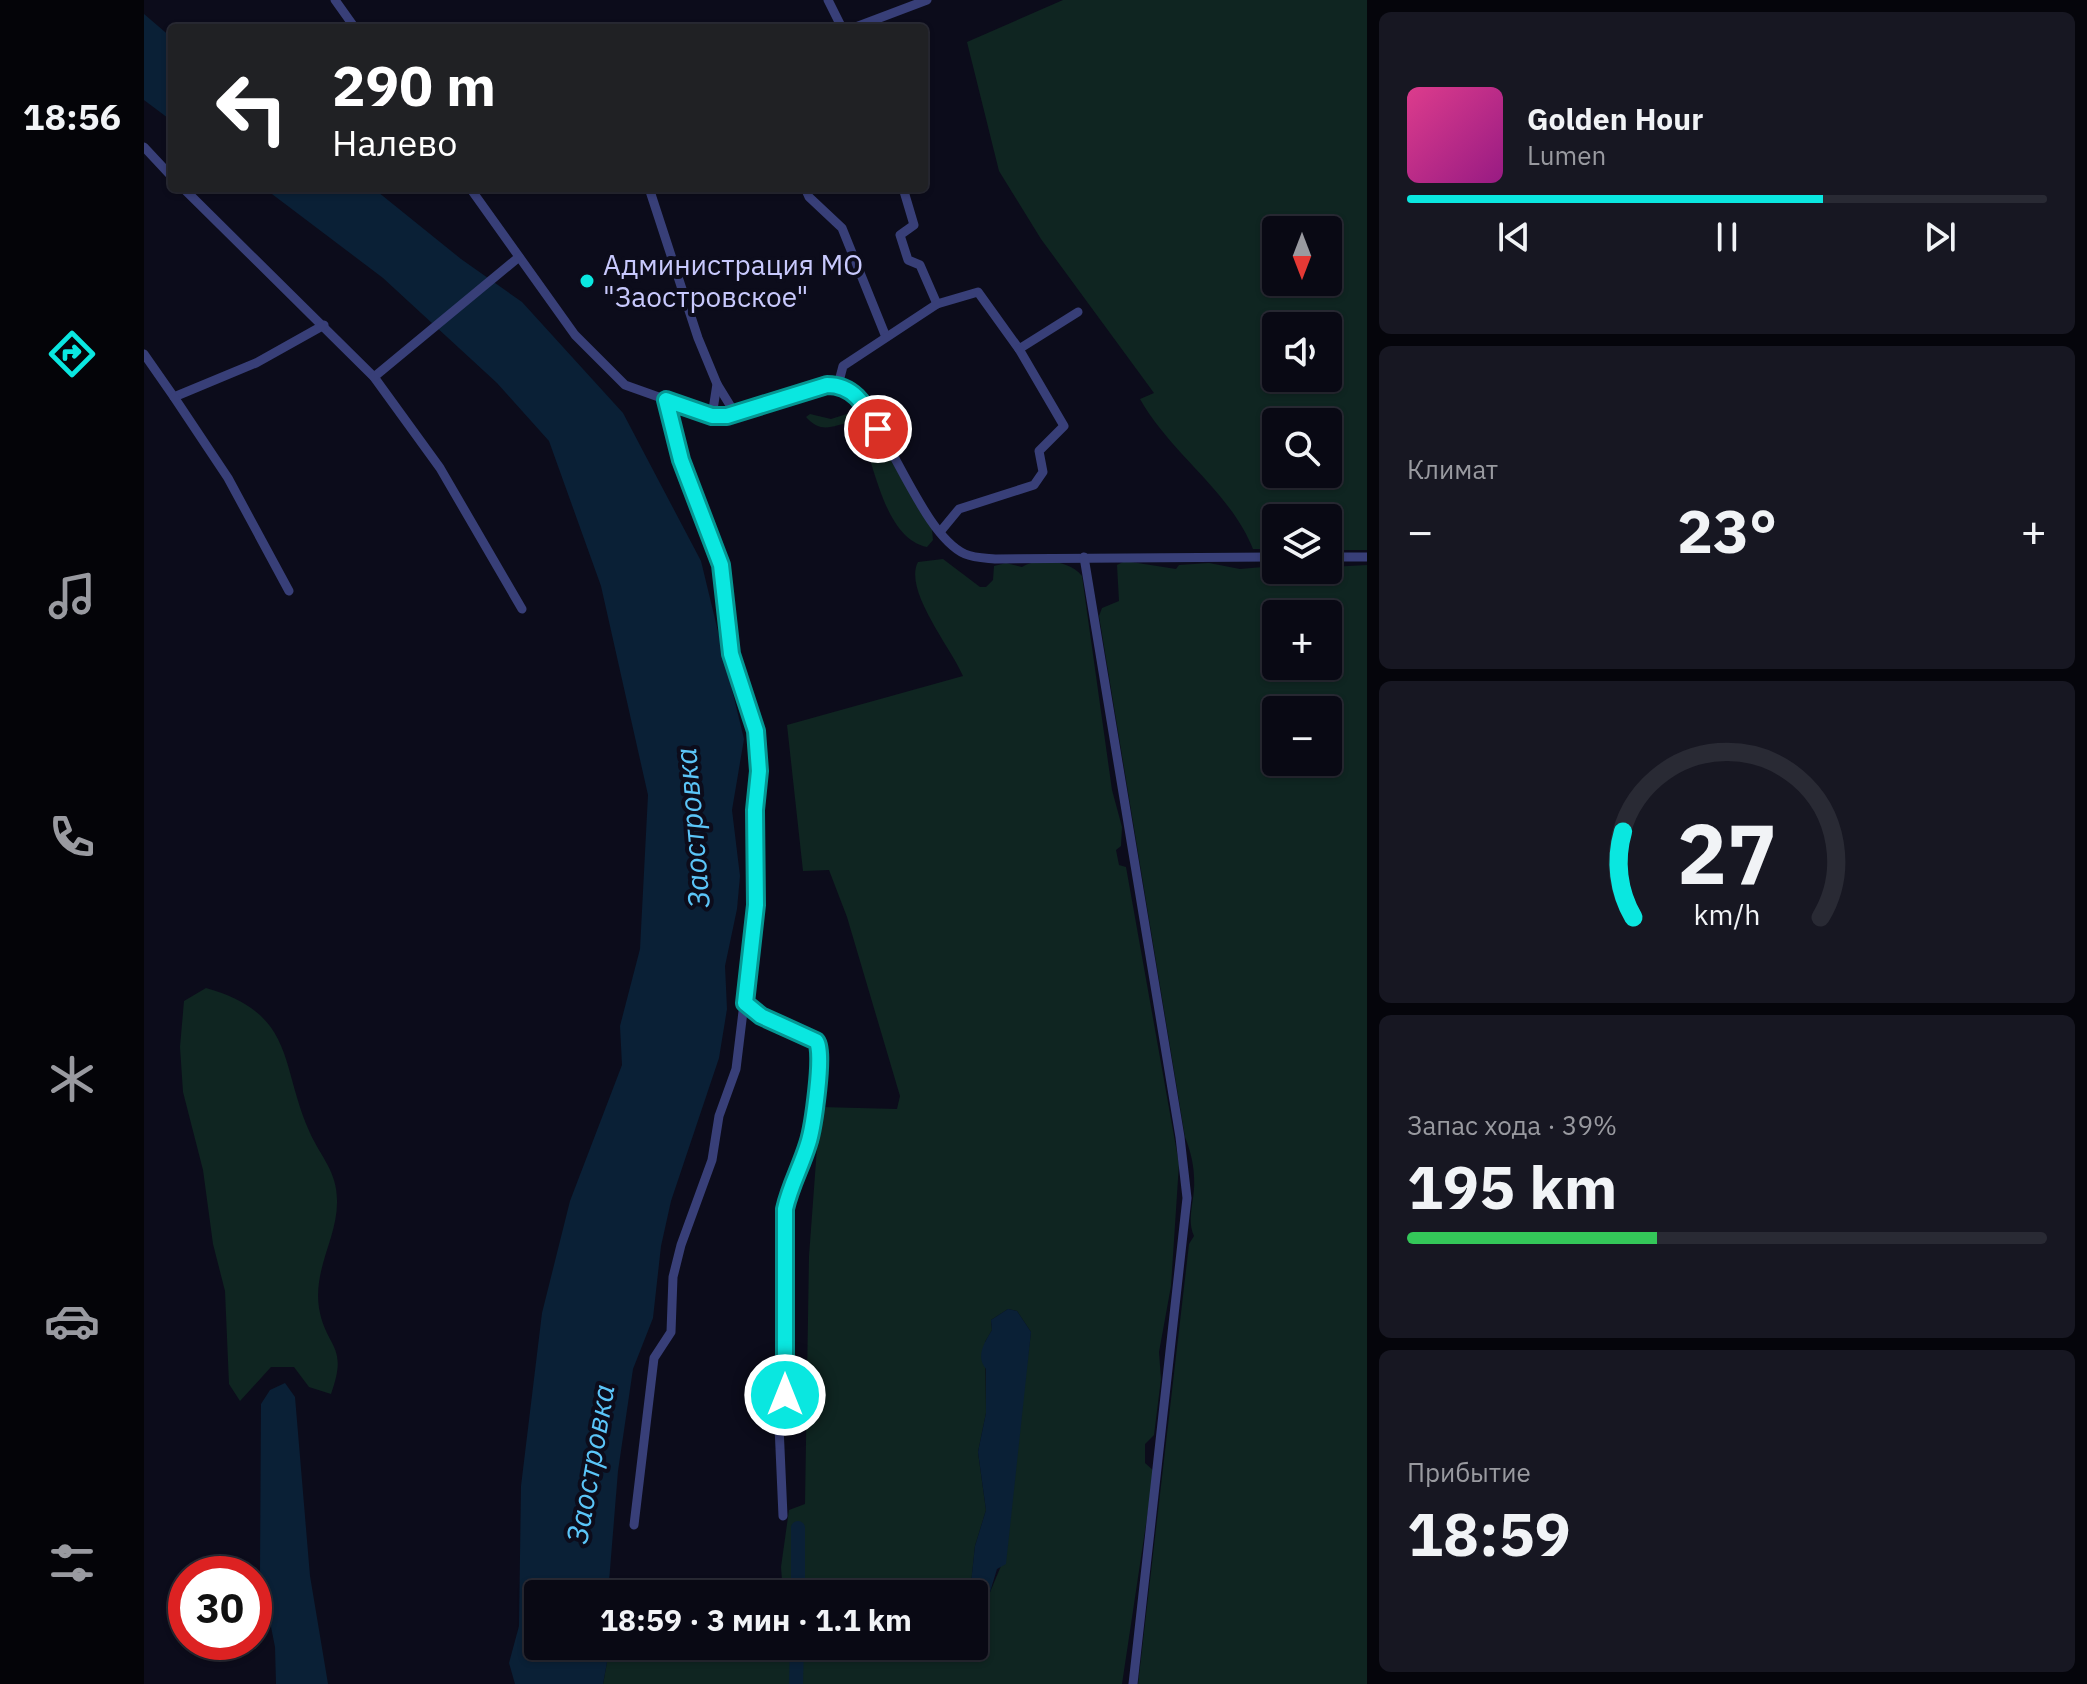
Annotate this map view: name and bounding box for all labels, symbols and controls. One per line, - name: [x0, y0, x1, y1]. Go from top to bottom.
- text: 290 m: [332, 49, 496, 121]
- icon: left: [200, 56, 304, 160]
- text: 18:56: [23, 93, 121, 140]
- text: Golden Hour: [1527, 99, 1703, 138]
- text: Налево: [332, 119, 457, 166]
- text: Lumen: [1527, 138, 1606, 172]
- icon: previous: [1492, 215, 1536, 259]
- icon: pause: [1705, 215, 1749, 259]
- icon: next: [1918, 215, 1962, 259]
- north arrow: [1262, 216, 1342, 296]
- map controls: [1262, 216, 1342, 776]
- place label: Администрация МО "Заостровское": [603, 246, 863, 315]
- marker: Администрация МО "Заостровское": [578, 272, 596, 290]
- button: sound: [1262, 312, 1342, 392]
- icon: directions: [44, 326, 100, 382]
- pin: [844, 395, 912, 463]
- icon: arrive: [856, 407, 900, 451]
- button: search: [1262, 408, 1342, 488]
- text: Климат: [1407, 452, 1498, 486]
- text: 23°: [1677, 491, 1777, 570]
- text: −: [1407, 502, 1433, 559]
- text: +: [2021, 502, 2047, 559]
- button: layers: [1262, 504, 1342, 584]
- icon: music: [44, 568, 100, 624]
- button: +: [1262, 600, 1342, 680]
- button: −: [1262, 696, 1342, 776]
- water label: Заостровка: [665, 746, 718, 910]
- text: 27: [1677, 799, 1777, 907]
- icon: phone: [44, 809, 100, 865]
- text: km/h: [1693, 896, 1761, 933]
- icon: climate: [44, 1051, 100, 1107]
- text: Запас хода · 39%: [1407, 1108, 1617, 1142]
- text: 195 km: [1407, 1147, 1617, 1226]
- icon: car: [44, 1293, 100, 1349]
- position arrow: [743, 1353, 827, 1437]
- water label: Заостровка: [556, 1381, 623, 1547]
- text: Прибытие: [1407, 1455, 1531, 1489]
- text: 18:59: [1407, 1494, 1571, 1573]
- icon: filters: [44, 1535, 100, 1591]
- speed limit sign: 30: [168, 1556, 272, 1660]
- text: 18:59 · 3 мин · 1.1 km: [600, 1600, 912, 1639]

